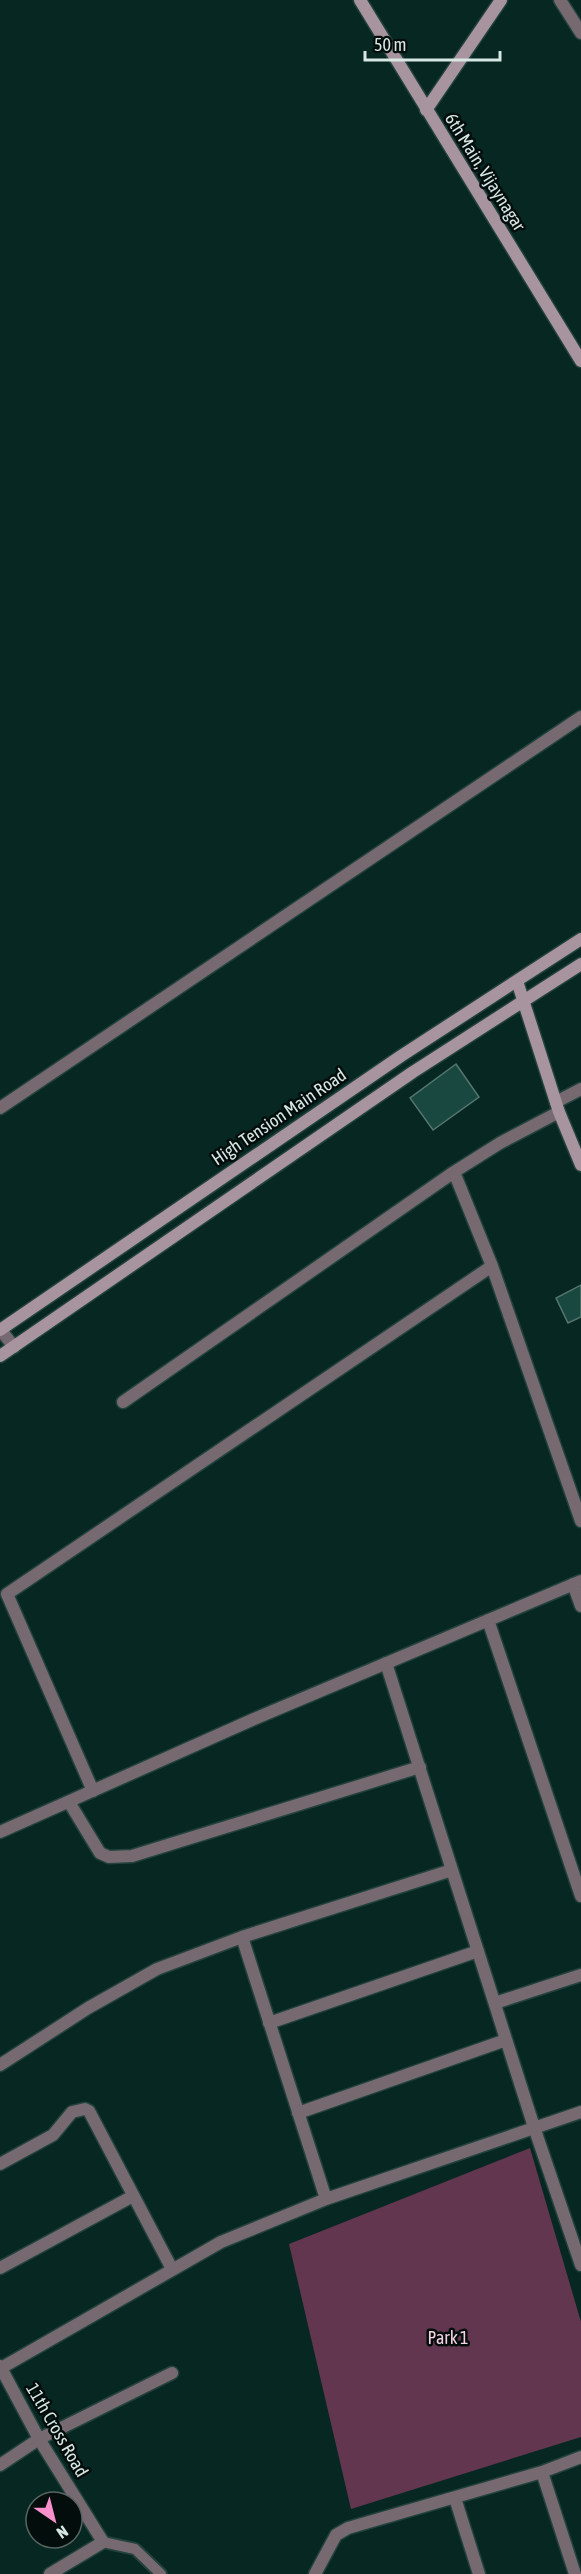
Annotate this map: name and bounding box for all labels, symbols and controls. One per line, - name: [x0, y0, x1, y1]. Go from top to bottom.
- scale bar: [365, 24, 500, 62]
- text: 50 m: [374, 34, 406, 55]
- street label: 6th Main, Vijaynagar: [441, 109, 530, 235]
- street label: High Tension Main Road: [208, 1064, 350, 1169]
- park label: Park 1: [428, 2327, 469, 2348]
- street label: 11th Cross Road: [22, 2379, 93, 2480]
- north arrow: [24, 2490, 84, 2550]
- text: N: [54, 2522, 72, 2542]

